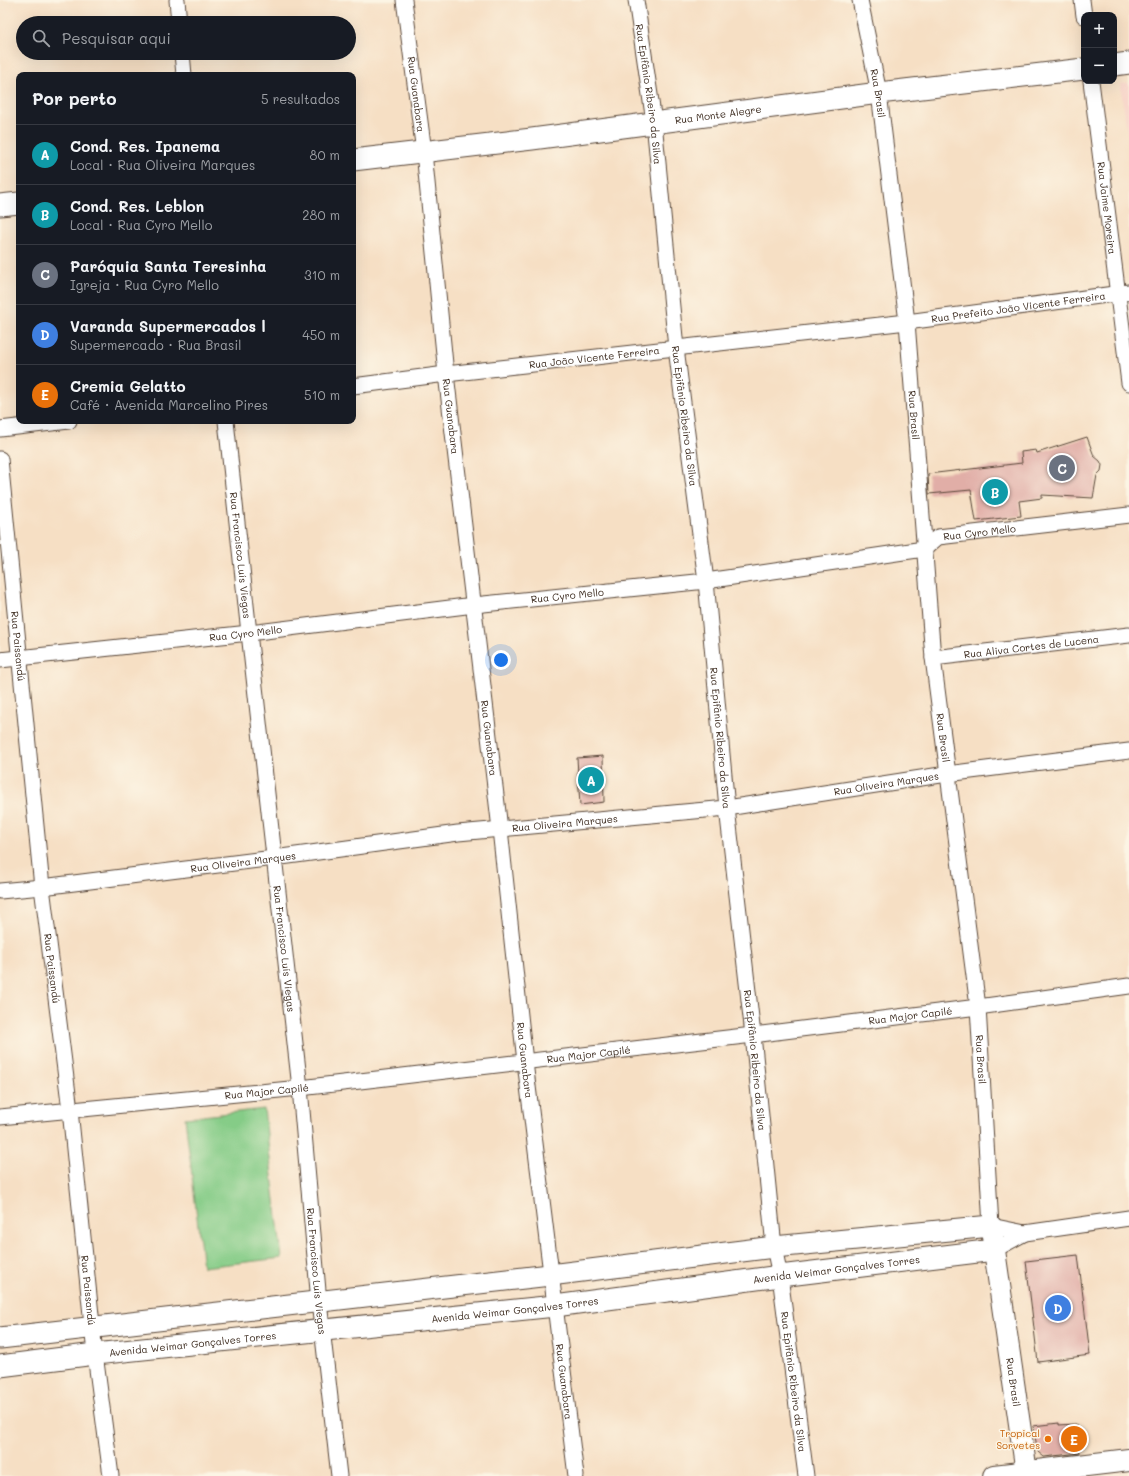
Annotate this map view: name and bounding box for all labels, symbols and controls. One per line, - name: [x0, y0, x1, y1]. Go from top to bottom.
- map controls: [1081, 12, 1117, 84]
- button: +: [1081, 12, 1117, 48]
- search box: [16, 16, 356, 60]
- street label: Rua Epifânio Ribeiro da Silva: [633, 23, 665, 165]
- icon: search: [30, 27, 52, 49]
- text: Pesquisar aqui: [62, 28, 171, 48]
- button: −: [1081, 48, 1117, 84]
- street label: Rua Guanabara: [404, 56, 428, 133]
- street label: Rua Brasil: [867, 68, 889, 118]
- text: Por perto: [32, 87, 116, 109]
- text: 5 resultados: [261, 90, 340, 107]
- street label: Rua Monte Alegre: [674, 102, 762, 127]
- text: Cond. Res. Ipanema: [70, 136, 220, 156]
- text: A: [40, 146, 50, 163]
- text: 80 m: [310, 146, 340, 163]
- text: Local · Rua Oliveira Marques: [70, 156, 255, 173]
- street label: Rua Jaime Moreira: [1094, 161, 1120, 255]
- text: Cond. Res. Leblon: [70, 196, 204, 216]
- text: B: [41, 206, 49, 223]
- text: 280 m: [302, 206, 340, 223]
- text: Local · Rua Cyro Mello: [70, 216, 212, 233]
- text: Paróquia Santa Teresinha: [70, 256, 267, 276]
- text: C: [40, 266, 50, 283]
- text: 310 m: [304, 266, 340, 283]
- text: Igreja · Rua Cyro Mello: [70, 276, 219, 293]
- street label: Rua Prefeito João Vicente Ferreira: [930, 288, 1106, 326]
- text: Varanda Supermercados l: [70, 316, 266, 336]
- text: D: [40, 326, 50, 343]
- text: 450 m: [302, 326, 340, 343]
- text: Supermercado · Rua Brasil: [70, 336, 242, 353]
- street label: Rua João Vicente Ferreira: [528, 343, 660, 372]
- street label: Rua Epifânio Ribeiro da Silva: [669, 345, 701, 487]
- text: Cremia Gelatto: [70, 376, 186, 396]
- street label: Rua Guanabara: [440, 378, 462, 455]
- text: E: [41, 386, 49, 403]
- text: 510 m: [304, 386, 340, 403]
- street label: Rua Brasil: [905, 390, 923, 440]
- text: Café · Avenida Marcelino Pires: [70, 396, 268, 413]
- pin: C: [1049, 453, 1075, 483]
- pin: B: [982, 477, 1008, 507]
- street label: Rua Francisco Luís Viegas: [227, 491, 254, 619]
- street label: Rua Cyro Mello: [942, 521, 1017, 543]
- street label: Rua Cyro Mello: [530, 585, 604, 606]
- street label: Rua Paissandú: [8, 611, 29, 682]
- street label: Rua Cyro Mello: [208, 622, 283, 644]
- street label: Rua Aliva Cortes de Lucena: [963, 632, 1100, 661]
- your location: [491, 650, 511, 670]
- street label: Rua Epifânio Ribeiro da Silva: [707, 667, 734, 809]
- street label: Rua Guanabara: [478, 699, 501, 777]
- street label: Rua Brasil: [933, 712, 953, 763]
- pin: A: [578, 765, 604, 795]
- street label: Rua Oliveira Marques: [833, 768, 940, 798]
- street label: Rua Oliveira Marques: [511, 811, 618, 835]
- street label: Rua Oliveira Marques: [190, 848, 297, 875]
- street label: Rua Francisco Luís Viegas: [270, 885, 298, 1013]
- street label: Rua Paissandú: [41, 933, 64, 1004]
- street label: Rua Epifânio Ribeiro da Silva: [741, 989, 769, 1131]
- street label: Rua Major Capilé: [868, 1003, 953, 1028]
- street label: Rua Guanabara: [514, 1021, 536, 1099]
- street label: Rua Brasil: [973, 1034, 990, 1084]
- street label: Rua Major Capilé: [546, 1042, 631, 1066]
- street label: Rua Major Capilé: [224, 1080, 310, 1102]
- street label: Rua Francisco Luís Viegas: [304, 1207, 330, 1335]
- street label: Avenida Weimar Gonçalves Torres: [752, 1252, 921, 1287]
- street label: Rua Paissandú: [78, 1255, 99, 1326]
- street label: Avenida Weimar Gonçalves Torres: [431, 1293, 599, 1326]
- pin: D: [1045, 1293, 1071, 1323]
- street label: Rua Epifânio Ribeiro da Silva: [778, 1311, 810, 1453]
- street label: Avenida Weimar Gonçalves Torres: [108, 1328, 277, 1359]
- street label: Rua Guanabara: [553, 1343, 576, 1420]
- street label: Rua Brasil: [1003, 1357, 1024, 1407]
- pin: E: [1061, 1424, 1087, 1454]
- place label: Tropical Sorvetes: [996, 1426, 1040, 1452]
- marker: Tropical Sorvetes: [1043, 1434, 1053, 1444]

